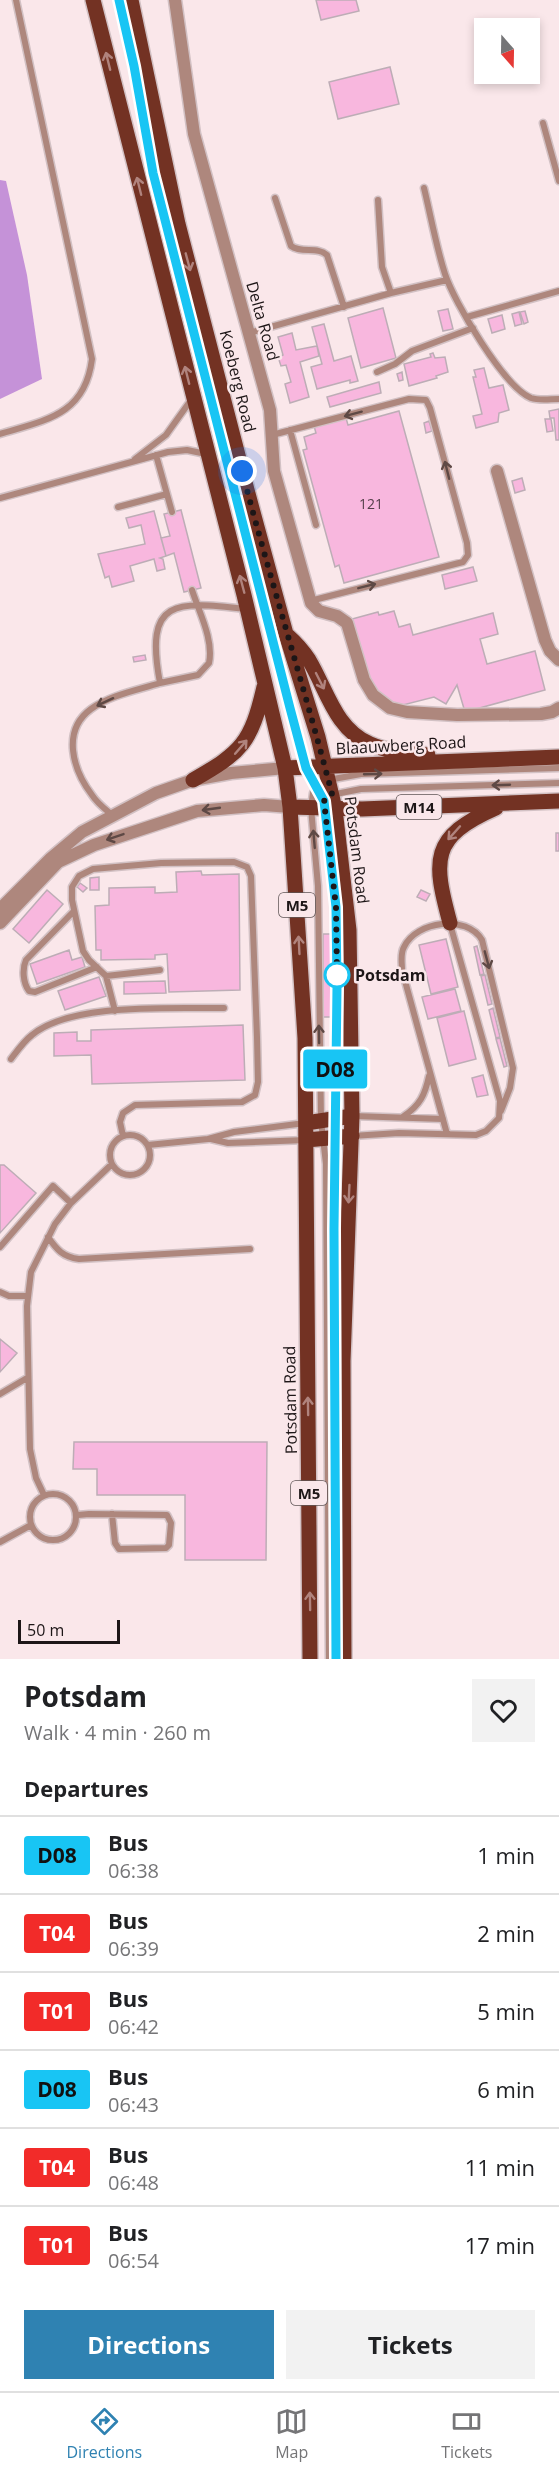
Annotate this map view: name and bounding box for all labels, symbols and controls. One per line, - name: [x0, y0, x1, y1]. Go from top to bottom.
- north arrow: [474, 18, 540, 84]
- map controls: [474, 18, 540, 84]
- one-way arrow: [102, 52, 114, 71]
- one-way arrow: [133, 177, 145, 196]
- one-way arrow: [183, 252, 195, 271]
- street label: Delta Road: [241, 279, 285, 363]
- street label: Koeberg Road: [215, 328, 261, 434]
- one-way arrow: [181, 366, 193, 385]
- one-way arrow: [343, 409, 362, 420]
- your location: [227, 456, 257, 486]
- one-way arrow: [441, 461, 453, 480]
- house number: 121: [359, 494, 383, 513]
- one-way arrow: [235, 575, 247, 594]
- one-way arrow: [357, 579, 376, 591]
- one-way arrow: [314, 672, 326, 689]
- one-way arrow: [96, 697, 114, 708]
- street label: Blaauwberg Road: [335, 731, 467, 759]
- one-way arrow: [233, 739, 247, 755]
- one-way arrow: [362, 768, 382, 779]
- one-way arrow: [491, 780, 511, 791]
- street label: Potsdam Road: [339, 795, 375, 905]
- road number: M14: [396, 795, 442, 819]
- one-way arrow: [201, 804, 221, 815]
- one-way arrow: [447, 826, 461, 841]
- one-way arrow: [308, 830, 319, 849]
- one-way arrow: [106, 833, 125, 844]
- road number: M5: [279, 893, 315, 917]
- one-way arrow: [294, 936, 305, 956]
- one-way arrow: [481, 950, 493, 969]
- marker: Potsdam: [324, 962, 350, 988]
- place label: Potsdam: [355, 964, 425, 986]
- one-way arrow: [313, 1024, 325, 1044]
- line badge: D08: [300, 1050, 370, 1088]
- text: D08: [315, 1055, 355, 1083]
- one-way arrow: [344, 1184, 355, 1204]
- street label: Potsdam Road: [278, 1346, 302, 1454]
- one-way arrow: [302, 1396, 314, 1416]
- road number: M5: [291, 1481, 327, 1505]
- one-way arrow: [304, 1591, 316, 1611]
- scale bar: [18, 1617, 120, 1644]
- text: 50 m: [27, 1619, 64, 1641]
- text: Potsdam: [24, 1677, 147, 1715]
- button: heart: [472, 1679, 535, 1742]
- text: Walk · 4 min · 260 m: [24, 1719, 211, 1746]
- text: Departures: [24, 1773, 148, 1803]
- text: Bus: [108, 1827, 148, 1857]
- text: 1 min: [477, 1840, 535, 1870]
- text: D08: [37, 1841, 77, 1869]
- text: 06:38: [108, 1857, 159, 1884]
- text: Bus: [108, 1905, 148, 1935]
- text: 2 min: [477, 1918, 535, 1948]
- text: T04: [39, 1919, 75, 1947]
- text: 06:39: [108, 1935, 159, 1962]
- text: Bus: [108, 1983, 148, 2013]
- text: 5 min: [477, 1996, 535, 2026]
- text: T01: [39, 1997, 75, 2025]
- text: 06:42: [108, 2013, 159, 2040]
- text: Bus: [108, 2061, 148, 2091]
- text: 6 min: [477, 2074, 535, 2104]
- text: D08: [37, 2075, 77, 2103]
- text: 06:43: [108, 2091, 159, 2118]
- text: Bus: [108, 2139, 148, 2169]
- text: 11 min: [465, 2152, 535, 2182]
- text: T04: [39, 2153, 75, 2181]
- text: 06:48: [108, 2169, 159, 2196]
- text: Bus: [108, 2217, 148, 2247]
- text: 17 min: [465, 2230, 535, 2260]
- text: T01: [39, 2231, 75, 2259]
- text: 06:54: [108, 2247, 159, 2274]
- button: Directions: [24, 2310, 274, 2379]
- button: Tickets: [286, 2310, 535, 2379]
- tab: Directions: [67, 2405, 142, 2463]
- tab: Map: [275, 2405, 308, 2463]
- tab: Tickets: [441, 2405, 492, 2463]

